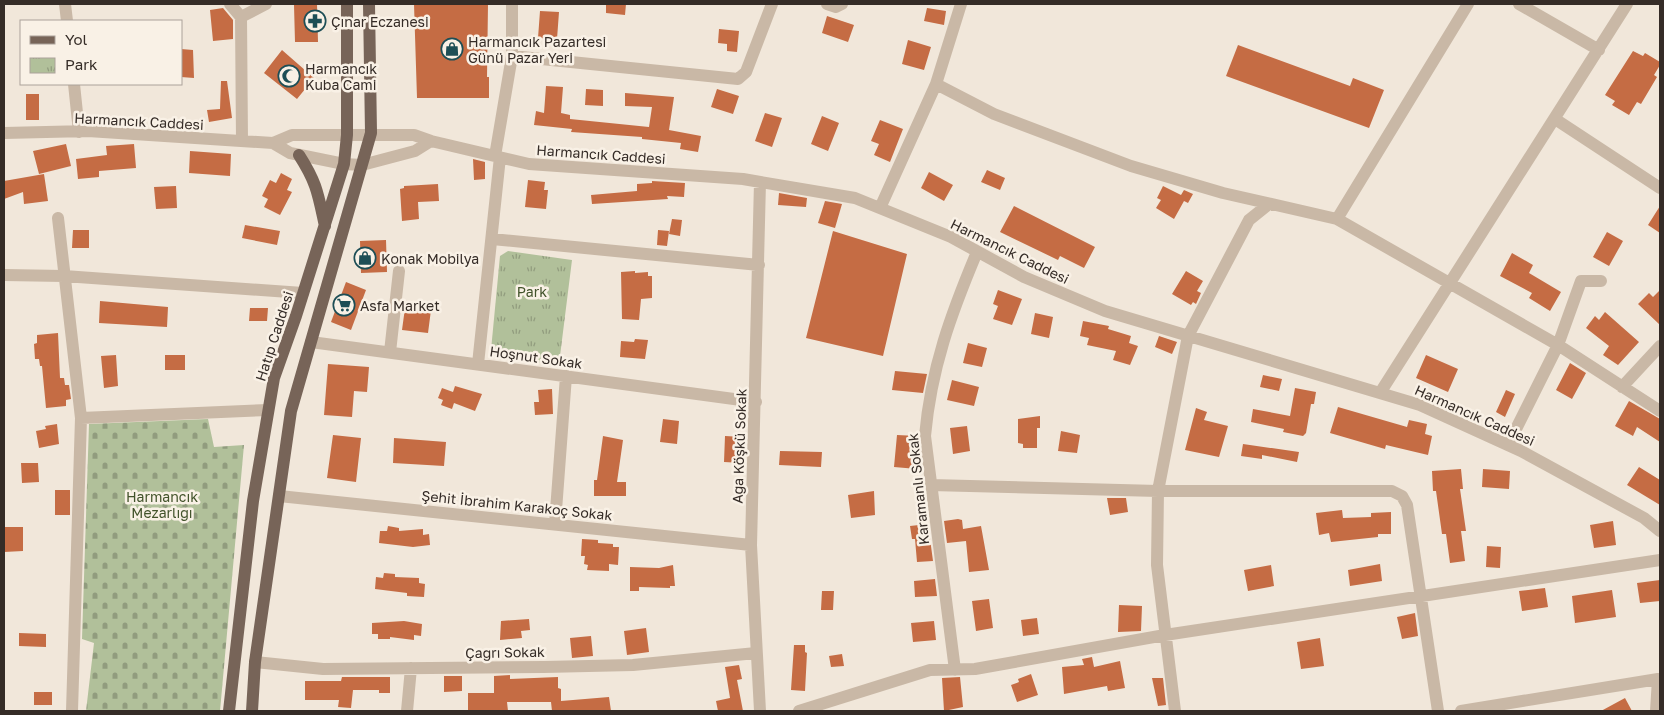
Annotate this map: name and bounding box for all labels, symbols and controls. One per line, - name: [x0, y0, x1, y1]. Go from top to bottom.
- pharmacy icon: Çınar Eczanesi: [303, 9, 327, 33]
- place label: Çınar Eczanesi: [331, 13, 429, 30]
- legend: [20, 20, 182, 85]
- text: Yol: [65, 30, 87, 48]
- place label: Harmancık Pazartesi Günü Pazar Yeri: [468, 33, 606, 66]
- shop icon: Harmancık Pazartesi Günü Pazar Yeri: [440, 37, 464, 61]
- text: Park: [65, 55, 98, 73]
- place label: Harmancık Kuba Cami: [305, 60, 377, 93]
- mosque icon: Harmancık Kuba Cami: [277, 64, 301, 88]
- street label: Harmancık Caddesi: [74, 109, 204, 133]
- street label: Harmancık Caddesi: [536, 141, 666, 167]
- street label: Harmancık Caddesi: [948, 215, 1072, 287]
- shop icon: Konak Mobilya: [353, 246, 377, 270]
- place label: Konak Mobilya: [381, 250, 479, 267]
- park label: Park: [517, 283, 547, 300]
- street label: Hatıp Caddesi: [251, 289, 297, 383]
- supermarket icon: Asfa Market: [332, 293, 356, 317]
- place label: Asfa Market: [360, 297, 440, 314]
- street label: Hoşnut Sokak: [488, 342, 584, 372]
- street label: Harmancık Caddesi: [1412, 381, 1538, 449]
- street label: Ağa Köşkü Sokak: [728, 388, 750, 504]
- street label: Karamanlı Sokak: [904, 432, 932, 546]
- street label: Şehit İbrahim Karakoç Sokak: [421, 487, 613, 523]
- park label: Harmancık Mezarlığı: [126, 488, 198, 521]
- street label: Çağrı Sokak: [465, 643, 545, 661]

